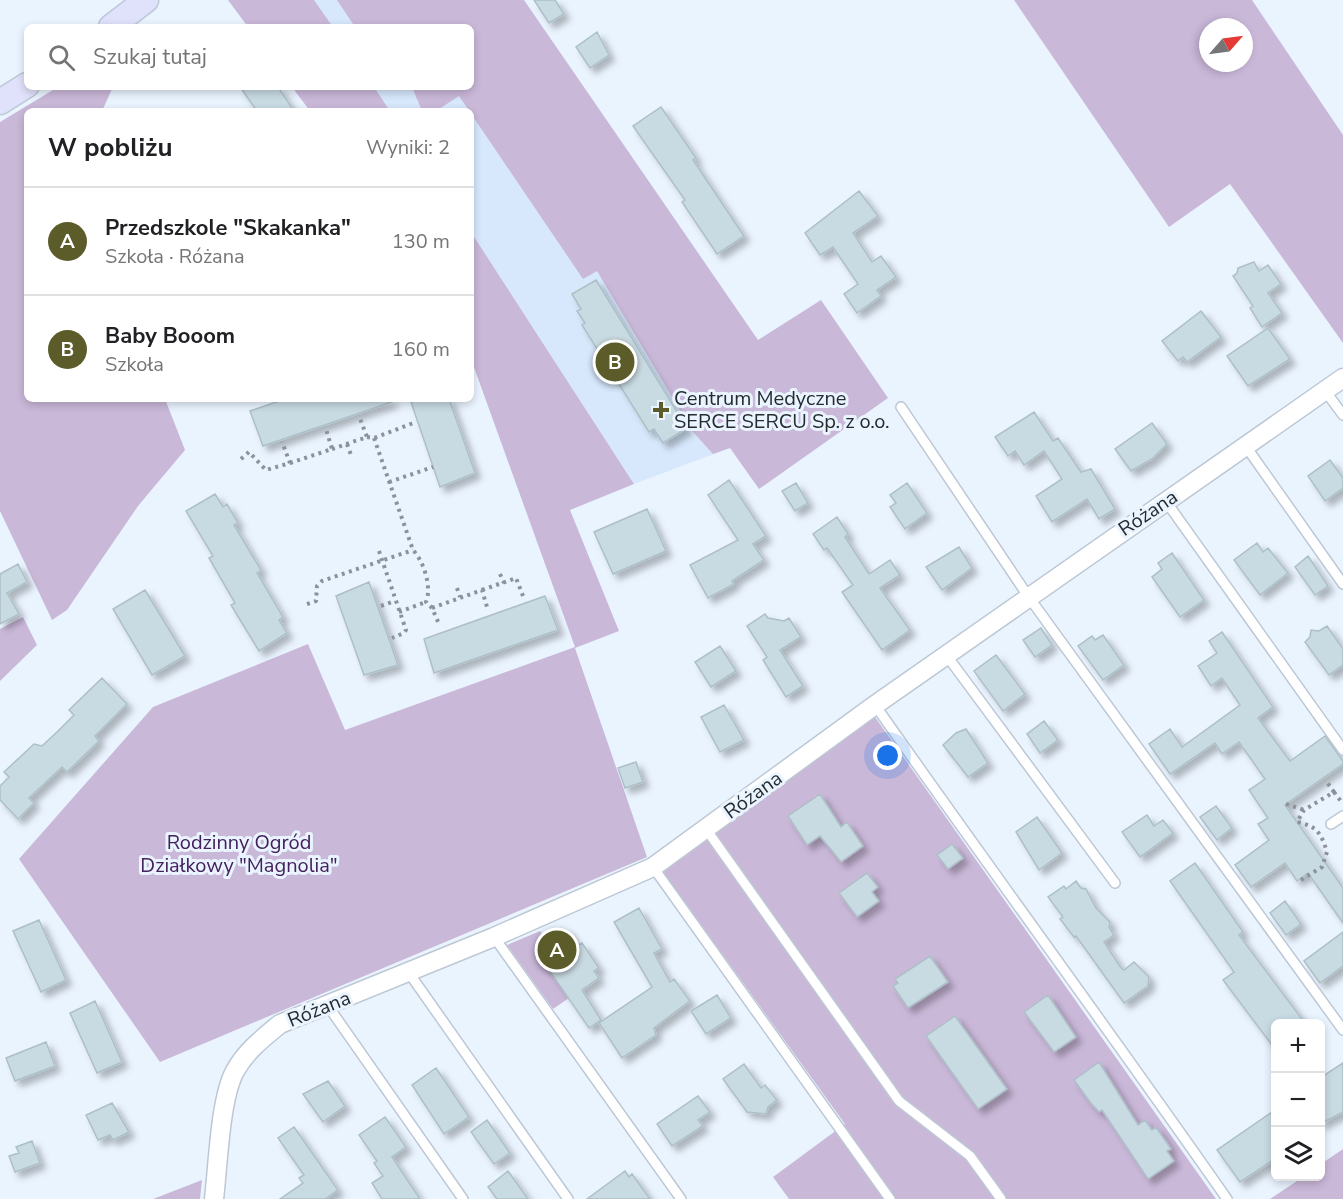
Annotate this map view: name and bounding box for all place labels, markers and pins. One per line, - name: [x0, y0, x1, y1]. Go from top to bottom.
- pin: B: [596, 340, 634, 385]
- place label: Centrum Medyczne SERCE SERCU Sp. z o.o.: [674, 385, 890, 435]
- marker: Centrum Medyczne SERCE SERCU Sp. z o.o.: [652, 401, 670, 419]
- pin: A: [538, 928, 576, 972]

